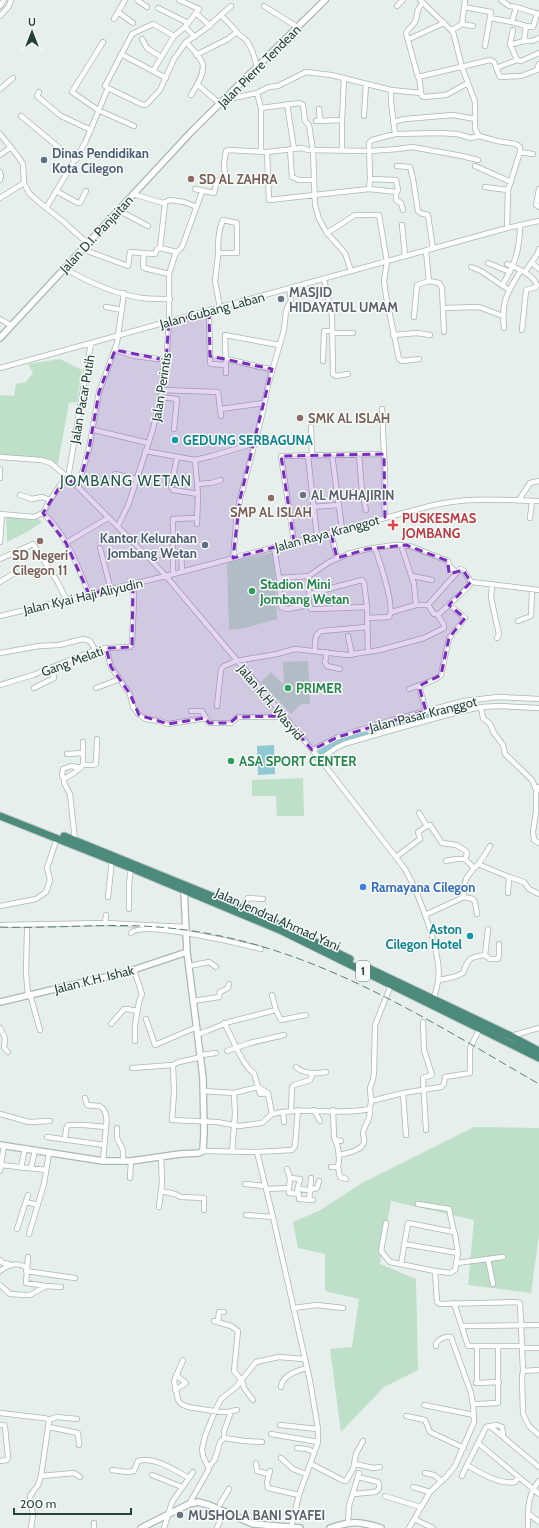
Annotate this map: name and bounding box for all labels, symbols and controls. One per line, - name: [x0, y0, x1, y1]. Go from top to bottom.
- north arrow: [12, 12, 52, 52]
- text: U: [28, 15, 36, 29]
- street label: Jalan Pierre Tendean: [214, 21, 304, 111]
- place label: Dinas Pendidikan Kota Cilegon: [52, 145, 149, 176]
- marker: Dinas Pendidikan Kota Cilegon: [39, 155, 49, 165]
- place label: SD AL ZAHRA: [199, 171, 278, 187]
- marker: SD AL ZAHRA: [186, 174, 196, 184]
- street label: Jalan D.I. Panjaitan: [55, 192, 137, 278]
- place label: MASJID HIDAYATUL UMAM: [289, 284, 398, 315]
- street label: Jalan Gubang Laban: [157, 288, 266, 332]
- marker: MASJID HIDAYATUL UMAM: [276, 294, 286, 304]
- street label: Jalan Perintis: [148, 351, 174, 424]
- street label: Jalan Pacar Putih: [66, 353, 98, 446]
- place label: SMK AL ISLAH: [308, 410, 390, 426]
- marker: SMK AL ISLAH: [295, 413, 305, 423]
- place label: GEDUNG SERBAGUNA: [183, 432, 314, 448]
- marker: GEDUNG SERBAGUNA: [170, 435, 180, 445]
- district label: JOMBANG WETAN: [59, 472, 192, 490]
- place label: AL MUHAJIRIN: [311, 487, 395, 503]
- marker: AL MUHAJIRIN: [298, 490, 308, 500]
- marker: SMP AL ISLAH: [266, 493, 276, 503]
- place label: SMP AL ISLAH: [230, 504, 312, 520]
- place label: PUSKESMAS JOMBANG: [401, 510, 477, 541]
- street label: Jalan Raya Kranggot: [272, 511, 382, 555]
- marker: PUSKESMAS JOMBANG: [387, 519, 399, 531]
- place label: Kantor Kelurahan Jombang Wetan: [100, 530, 197, 561]
- marker: SD Negeri Cilegon 11: [35, 536, 45, 546]
- marker: Kantor Kelurahan Jombang Wetan: [200, 540, 210, 550]
- place label: SD Negeri Cilegon 11: [12, 547, 68, 578]
- street label: Jalan Kyai Haji Aliyudin: [21, 574, 144, 619]
- place label: Stadion Mini Jombang Wetan: [259, 576, 350, 607]
- marker: Stadion Mini Jombang Wetan: [247, 586, 257, 596]
- street label: Gang Melati: [39, 642, 105, 680]
- street label: Jalan K.H. Wasyid: [234, 660, 307, 743]
- place label: PRIMER: [296, 680, 342, 696]
- marker: PRIMER: [283, 683, 293, 693]
- street label: Jalan Pasar Kranggot: [367, 693, 479, 735]
- place label: ASA SPORT CENTER: [239, 753, 356, 769]
- marker: ASA SPORT CENTER: [226, 756, 236, 766]
- place label: Ramayana Cilegon: [371, 879, 475, 895]
- marker: Ramayana Cilegon: [358, 882, 368, 892]
- street label: Jalan Jendral Ahmad Yani: [212, 884, 343, 954]
- place label: Aston Cilegon Hotel: [385, 921, 463, 952]
- marker: Aston Cilegon Hotel: [465, 931, 475, 941]
- street label: Jalan K.H. Ishak: [52, 961, 136, 997]
- road number: 1: [356, 961, 370, 981]
- scale bar: [14, 1490, 131, 1516]
- text: 200 m: [20, 1496, 56, 1511]
- place label: MUSHOLA BANI SYAFEI: [188, 1507, 325, 1523]
- marker: MUSHOLA BANI SYAFEI: [175, 1510, 185, 1520]

